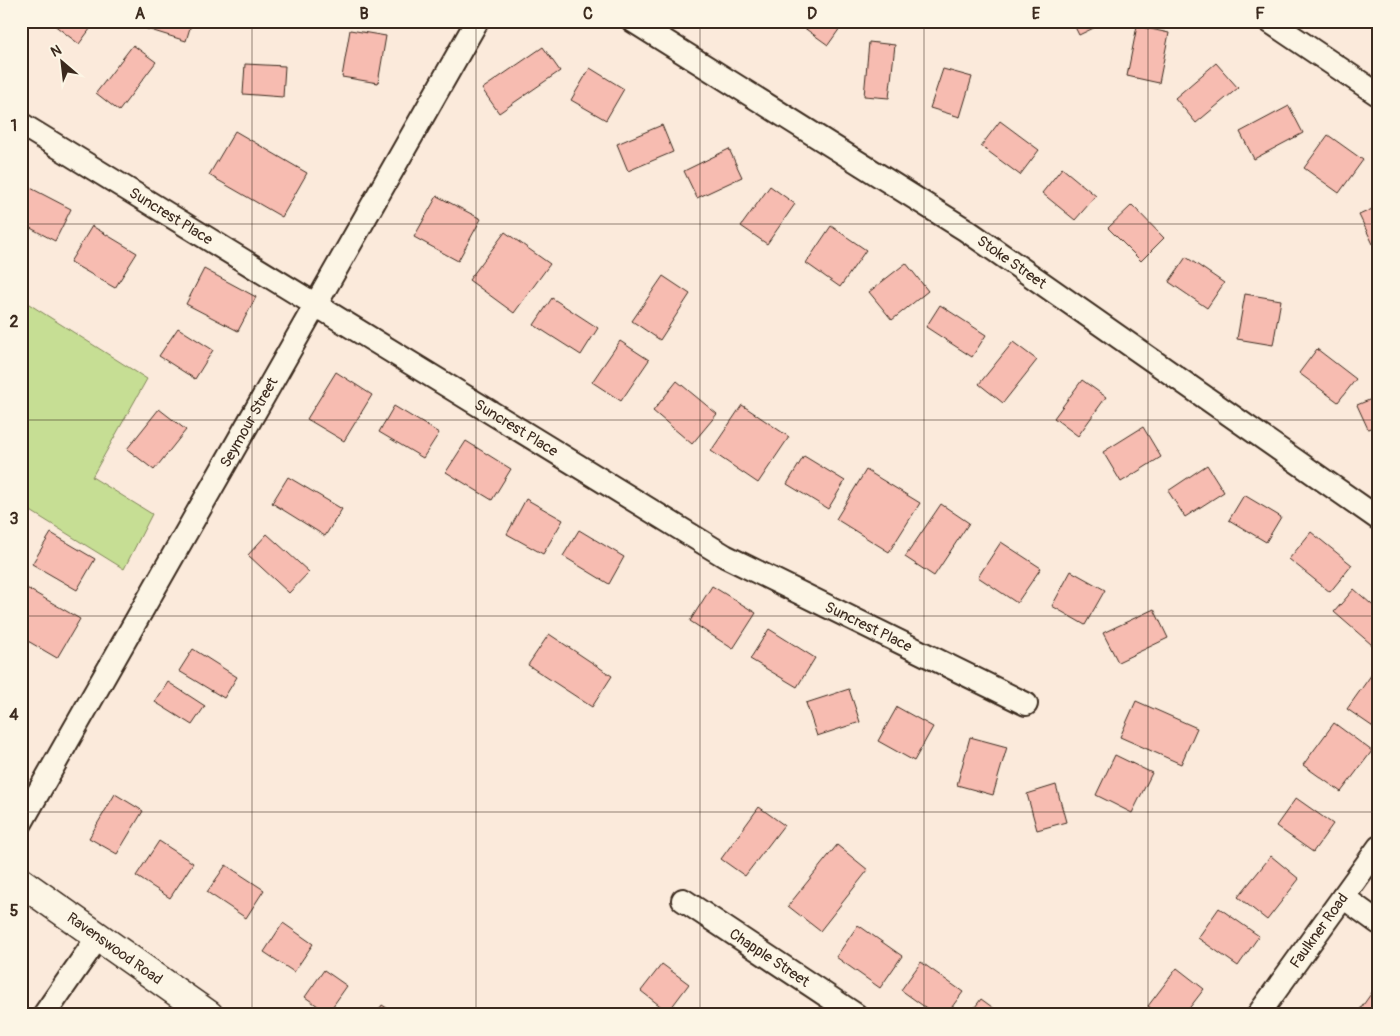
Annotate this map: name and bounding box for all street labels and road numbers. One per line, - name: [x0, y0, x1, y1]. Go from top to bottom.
- street label: Suncrest Place: [126, 183, 217, 249]
- street label: Stoke Street: [973, 231, 1051, 293]
- street label: Seymour Street: [216, 373, 283, 471]
- street label: Suncrest Place: [471, 395, 562, 461]
- street label: Suncrest Place: [822, 597, 916, 656]
- street label: Faulkner Road: [1285, 889, 1352, 972]
- street label: Ravenswood Road: [63, 908, 166, 989]
- street label: Chapple Street: [726, 924, 814, 992]

